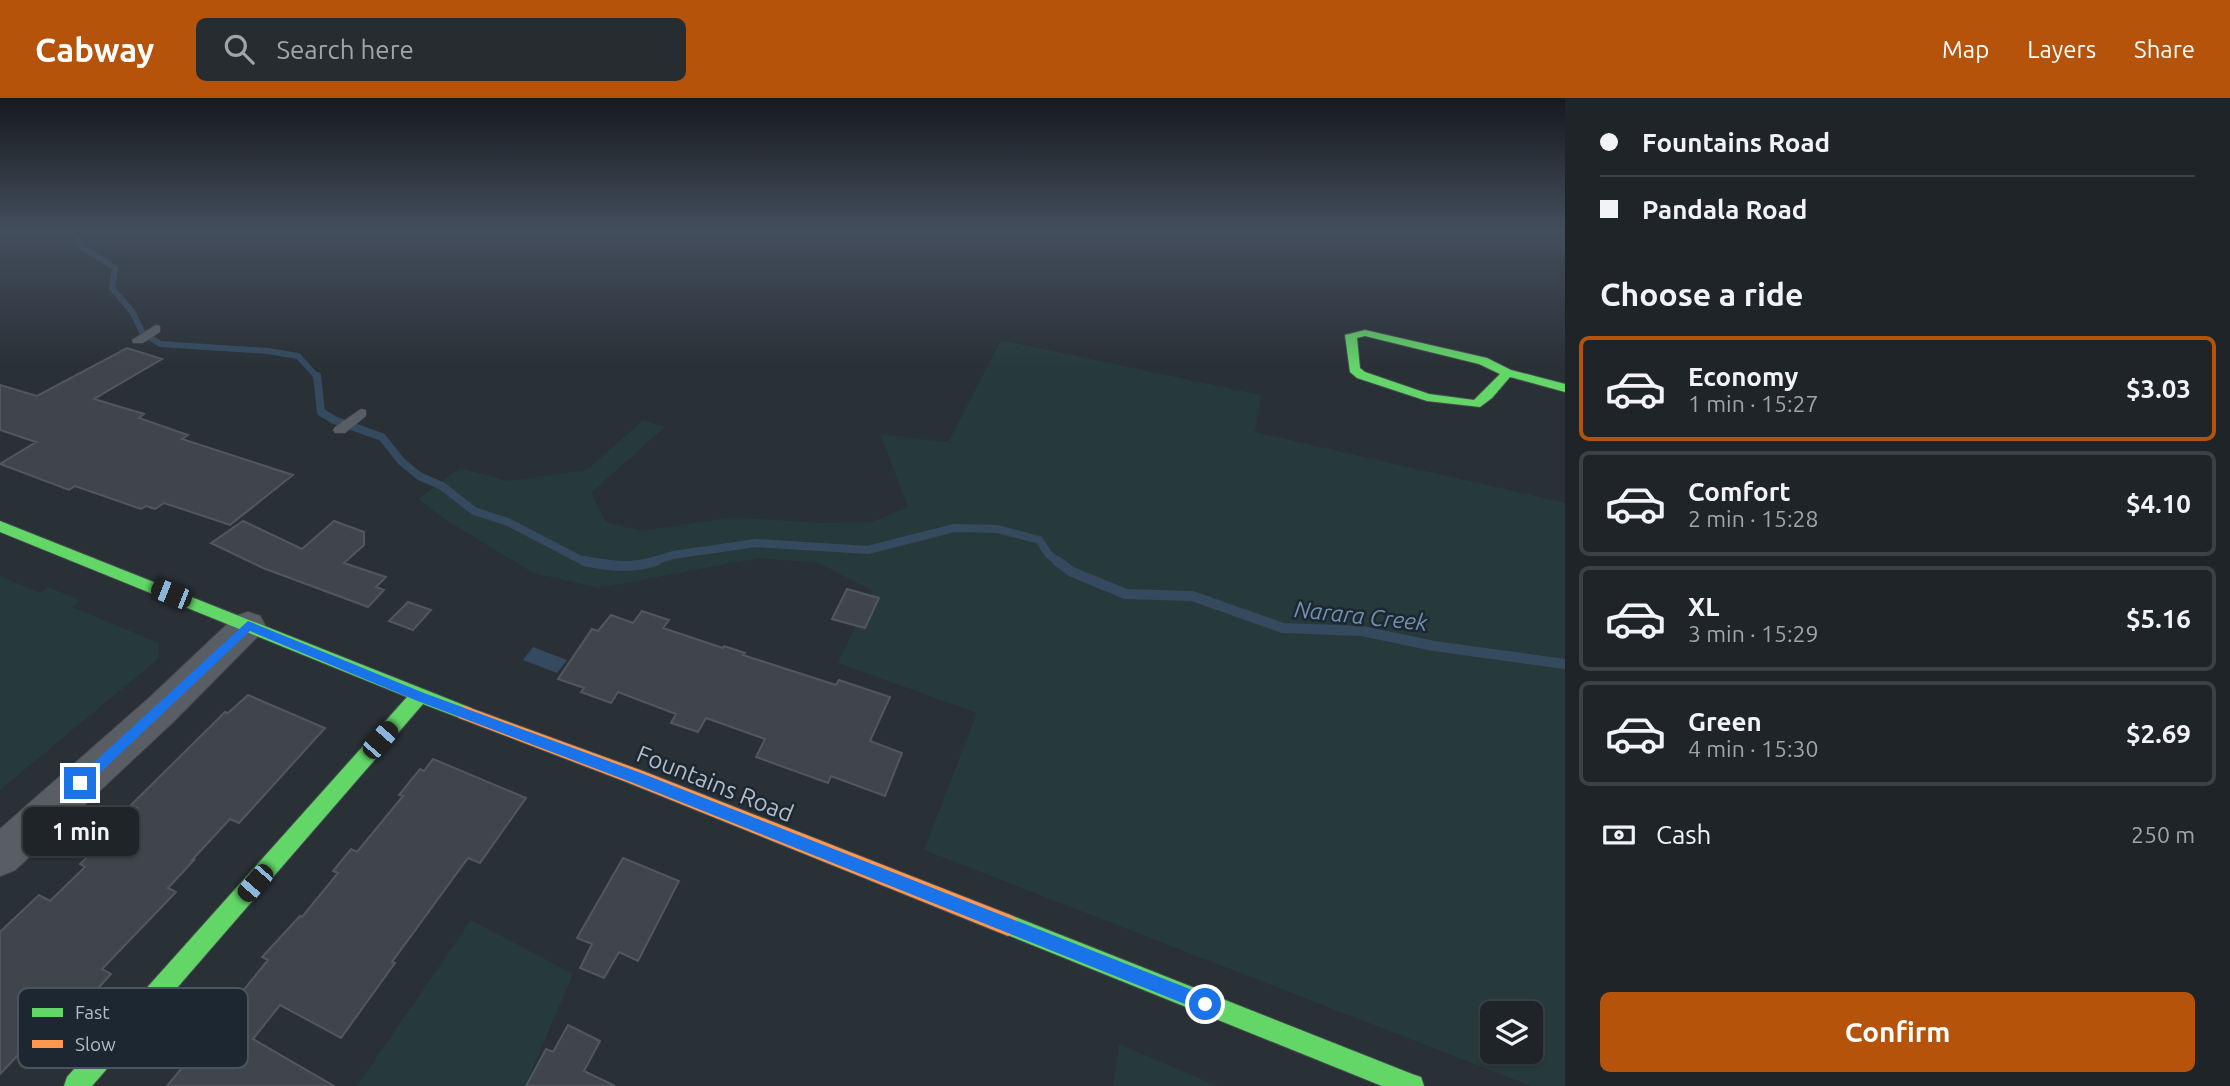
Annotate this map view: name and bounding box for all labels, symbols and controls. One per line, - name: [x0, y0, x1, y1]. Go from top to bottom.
- search box: [196, 18, 686, 81]
- icon: search: [220, 30, 258, 68]
- text: Cabway: [35, 31, 154, 68]
- text: Search here: [276, 35, 414, 64]
- text: Map: [1942, 36, 1989, 63]
- text: Layers: [2027, 36, 2096, 63]
- text: Share: [2134, 36, 2195, 63]
- text: Fountains Road: [1642, 128, 1830, 157]
- text: Pandala Road: [1642, 195, 1807, 224]
- text: Choose a ride: [1600, 276, 1803, 312]
- icon: car: [1604, 357, 1667, 420]
- text: Economy: [1688, 362, 1798, 391]
- text: $3.03: [2126, 374, 2191, 403]
- text: 1 min · 15:27: [1688, 391, 1819, 416]
- icon: car: [1604, 472, 1667, 535]
- text: Comfort: [1688, 477, 1791, 506]
- text: $4.10: [2126, 489, 2191, 518]
- text: 2 min · 15:28: [1688, 506, 1819, 531]
- car: [148, 576, 195, 612]
- icon: car: [1604, 587, 1667, 650]
- text: XL: [1688, 592, 1719, 621]
- water label: Narara Creek: [1293, 596, 1429, 635]
- text: $5.16: [2126, 604, 2191, 633]
- text: 3 min · 15:29: [1688, 621, 1819, 646]
- icon: car: [1604, 702, 1667, 765]
- text: Green: [1688, 707, 1762, 736]
- car: [359, 717, 402, 763]
- text: $2.69: [2126, 719, 2191, 748]
- text: 4 min · 15:30: [1688, 736, 1819, 761]
- street label: Fountains Road: [633, 740, 797, 827]
- route end: [64, 767, 96, 799]
- callout: 1 min: [22, 808, 138, 856]
- icon: cash: [1600, 816, 1638, 854]
- text: 1 min: [52, 819, 110, 844]
- text: Cash: [1656, 820, 1711, 849]
- text: 250 m: [2131, 822, 2195, 847]
- car: [234, 860, 277, 906]
- legend: [18, 988, 248, 1068]
- route start: [1189, 988, 1221, 1020]
- button: Confirm: [1600, 992, 2195, 1072]
- text: Fast: [75, 1001, 110, 1023]
- map controls: [1480, 1001, 1543, 1064]
- button: layers: [1480, 1001, 1543, 1064]
- text: Slow: [75, 1033, 116, 1055]

